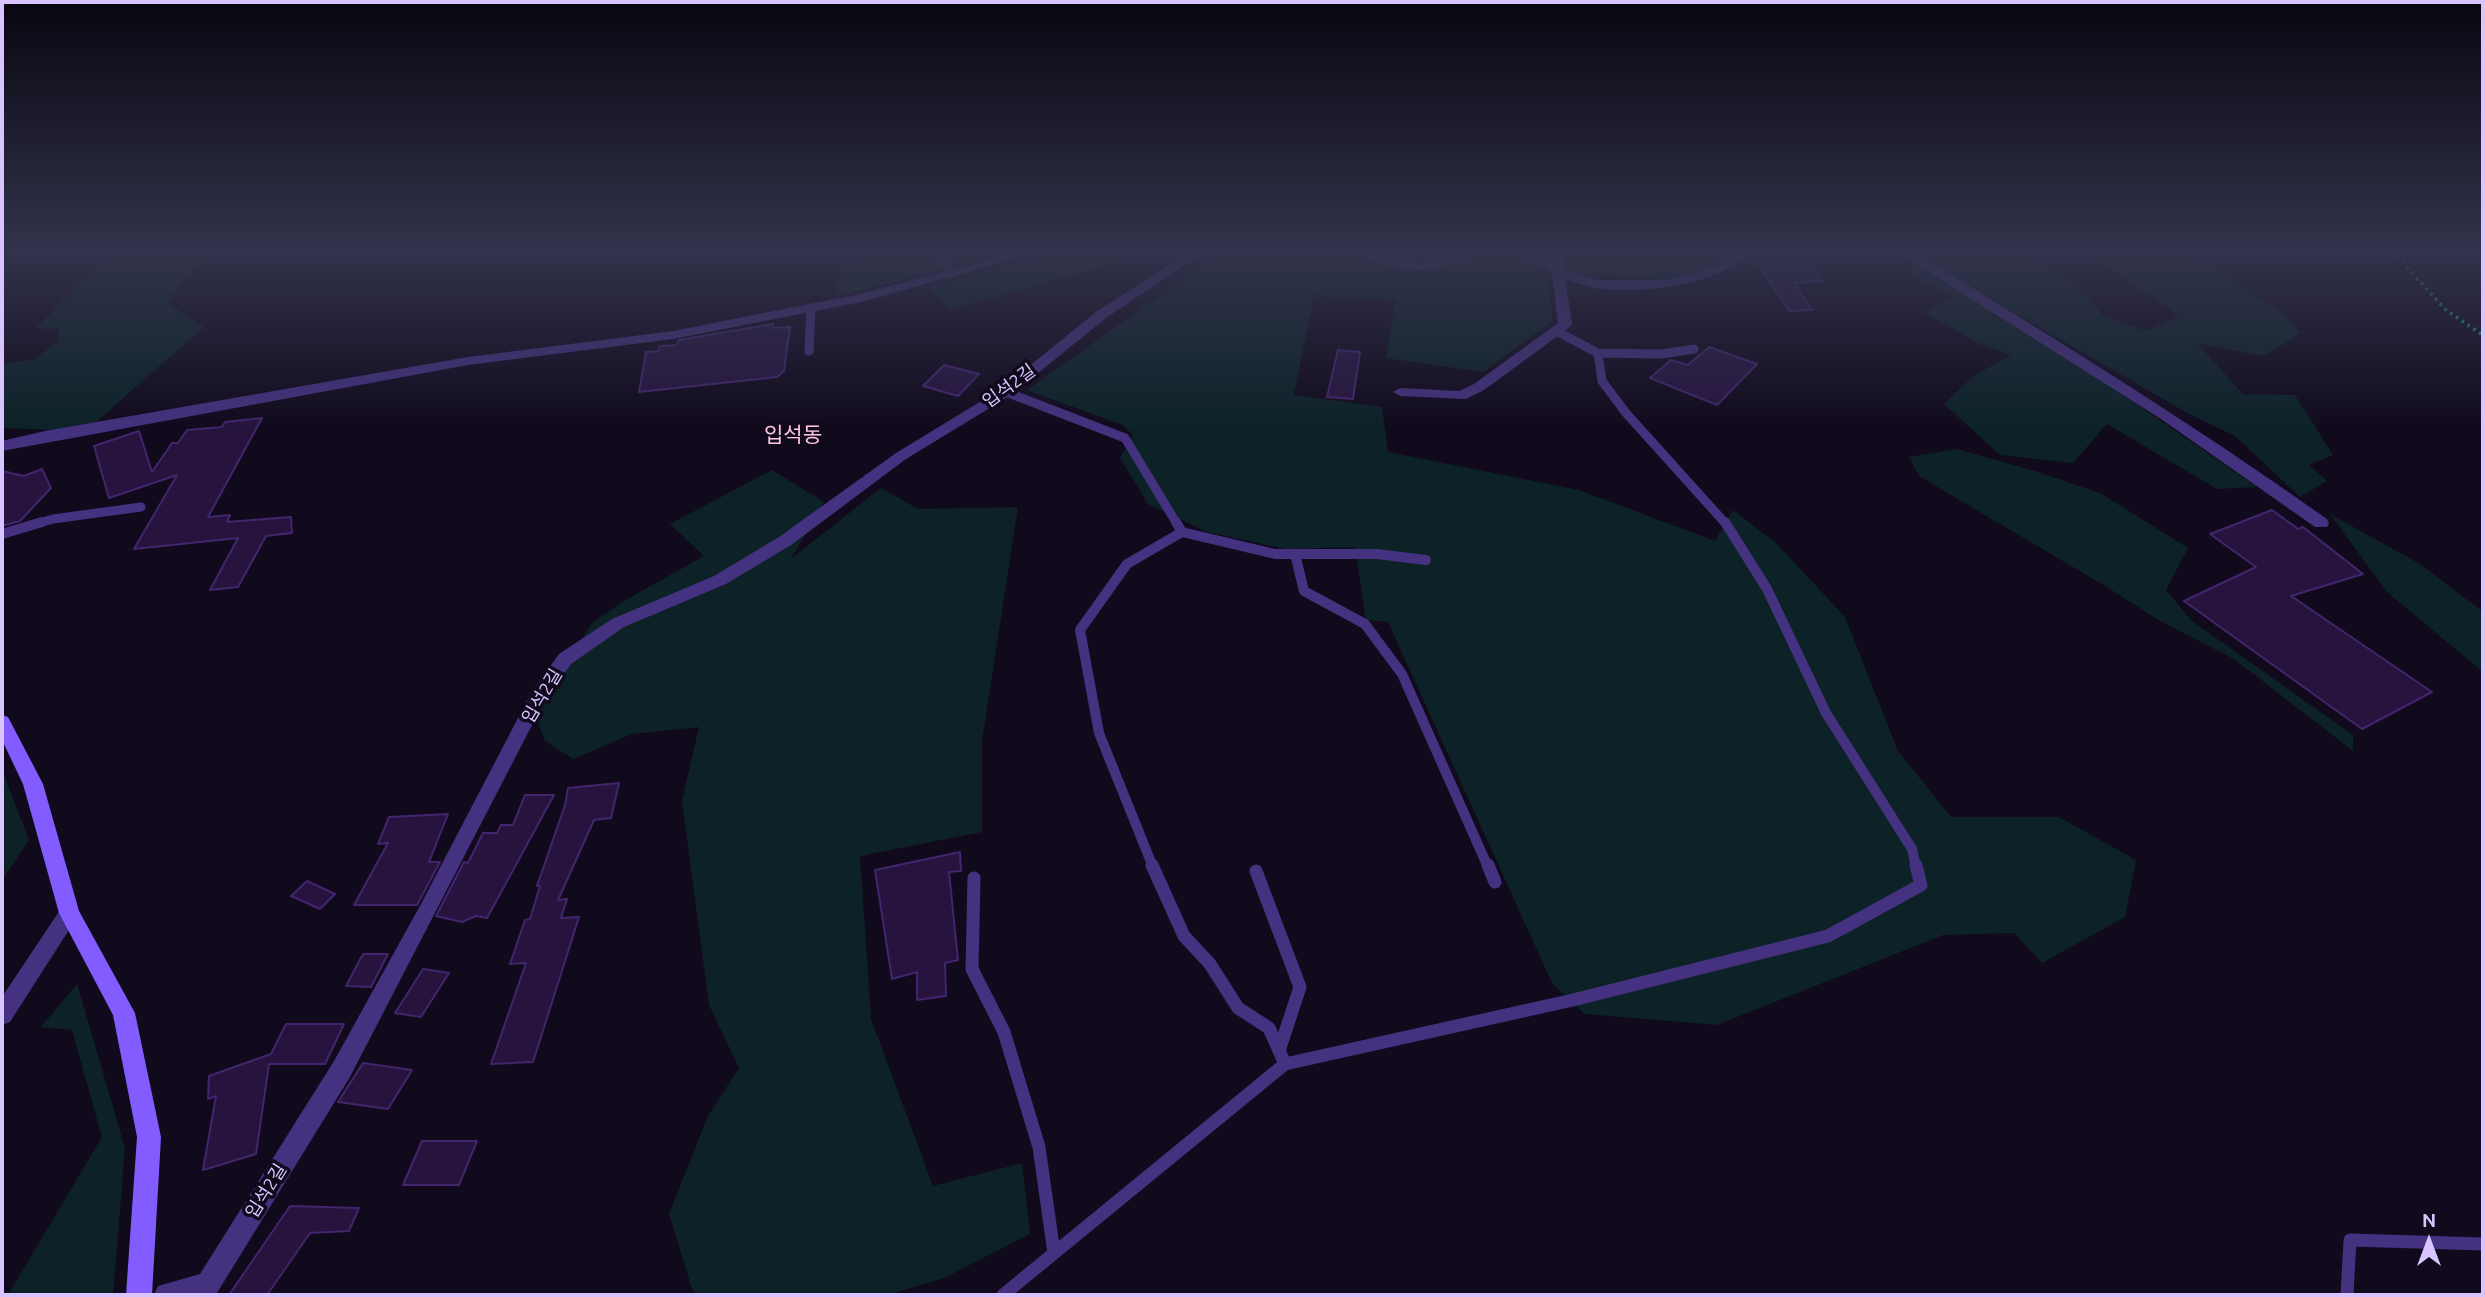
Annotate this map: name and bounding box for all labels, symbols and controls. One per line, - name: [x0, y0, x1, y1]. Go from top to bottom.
- street label: 입석2길: [978, 360, 1040, 412]
- district label: 입석동: [764, 422, 822, 448]
- street label: 입석2길: [517, 665, 567, 727]
- street label: 입석2길: [241, 1160, 291, 1222]
- north arrow: [2394, 1206, 2464, 1276]
- text: N: [2422, 1209, 2436, 1231]

